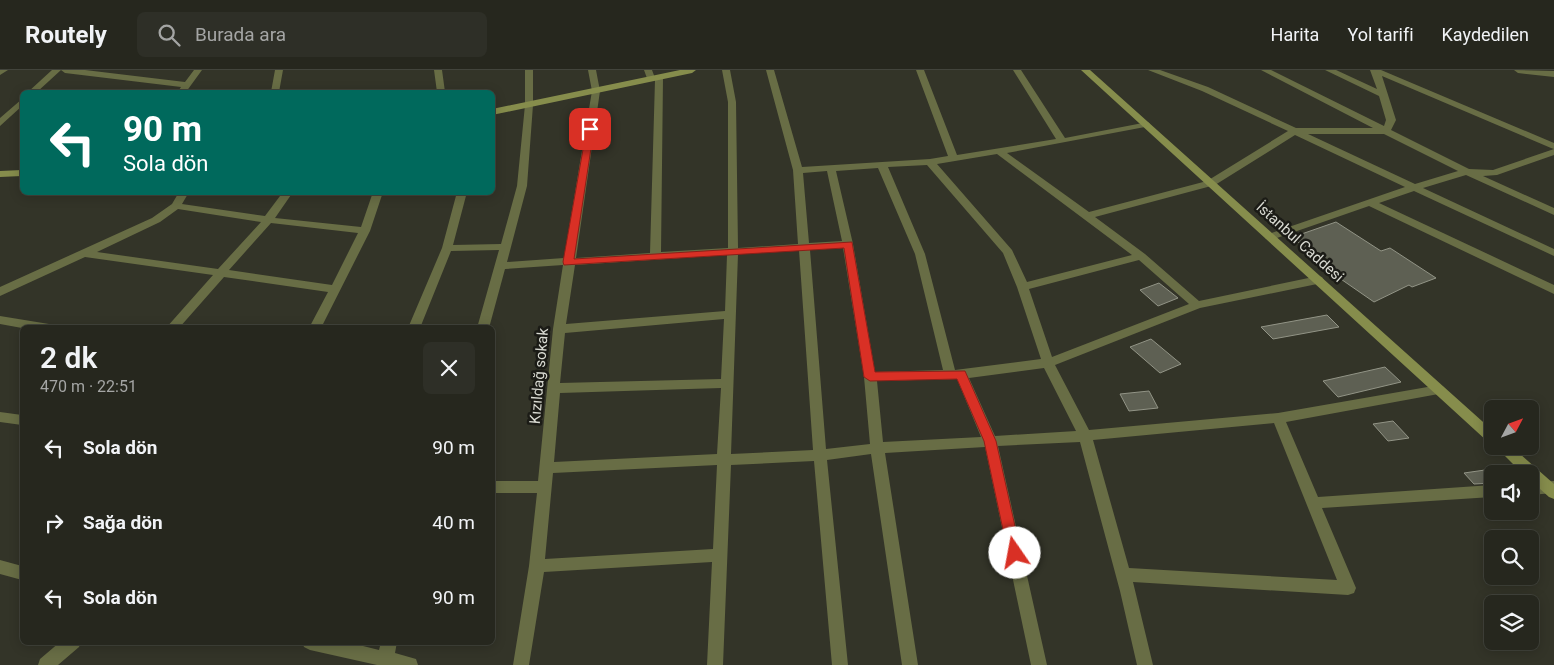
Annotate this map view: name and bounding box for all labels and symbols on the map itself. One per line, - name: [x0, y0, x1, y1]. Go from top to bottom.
- pin: [569, 108, 611, 150]
- street label: İstanbul Caddesi: [1253, 198, 1347, 286]
- street label: Kızıldağ sokak: [526, 327, 552, 425]
- north arrow: [1484, 400, 1539, 455]
- position arrow: [988, 526, 1040, 578]

